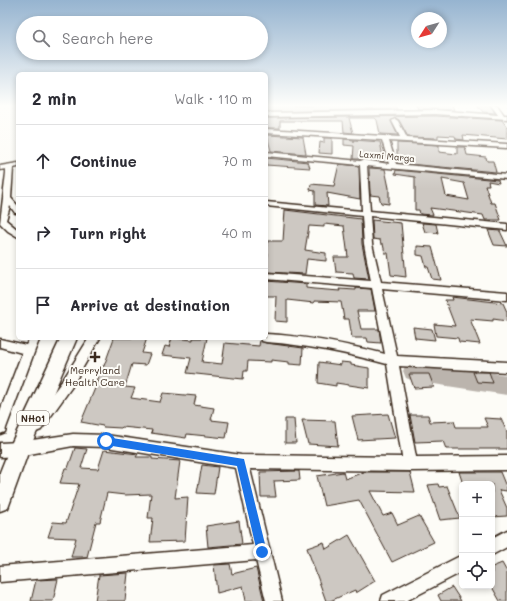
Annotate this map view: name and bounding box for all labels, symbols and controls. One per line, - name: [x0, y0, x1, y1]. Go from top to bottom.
- north arrow: [411, 12, 447, 48]
- search box: [16, 16, 268, 60]
- icon: search: [30, 27, 52, 49]
- text: Search here: [62, 28, 153, 48]
- text: 2 min: [32, 87, 77, 109]
- text: Walk · 110 m: [174, 90, 252, 107]
- street label: Laxmi Marga: [359, 148, 416, 164]
- icon: ahead: [32, 150, 54, 172]
- text: Continue: [70, 151, 137, 171]
- text: 70 m: [222, 152, 252, 169]
- icon: right: [32, 222, 54, 244]
- text: Turn right: [70, 223, 147, 243]
- text: 40 m: [222, 224, 252, 241]
- icon: arrive: [32, 294, 54, 316]
- text: Arrive at destination: [70, 295, 230, 315]
- marker: Merryland Health Care: [89, 351, 101, 363]
- place label: Merryland Health Care: [65, 363, 125, 389]
- road number: NH01: [17, 411, 49, 425]
- route start: [97, 432, 115, 450]
- map controls: [459, 481, 495, 589]
- button: +: [459, 481, 495, 517]
- button: −: [459, 517, 495, 553]
- route end: [253, 543, 271, 561]
- button: locate: [459, 553, 495, 589]

